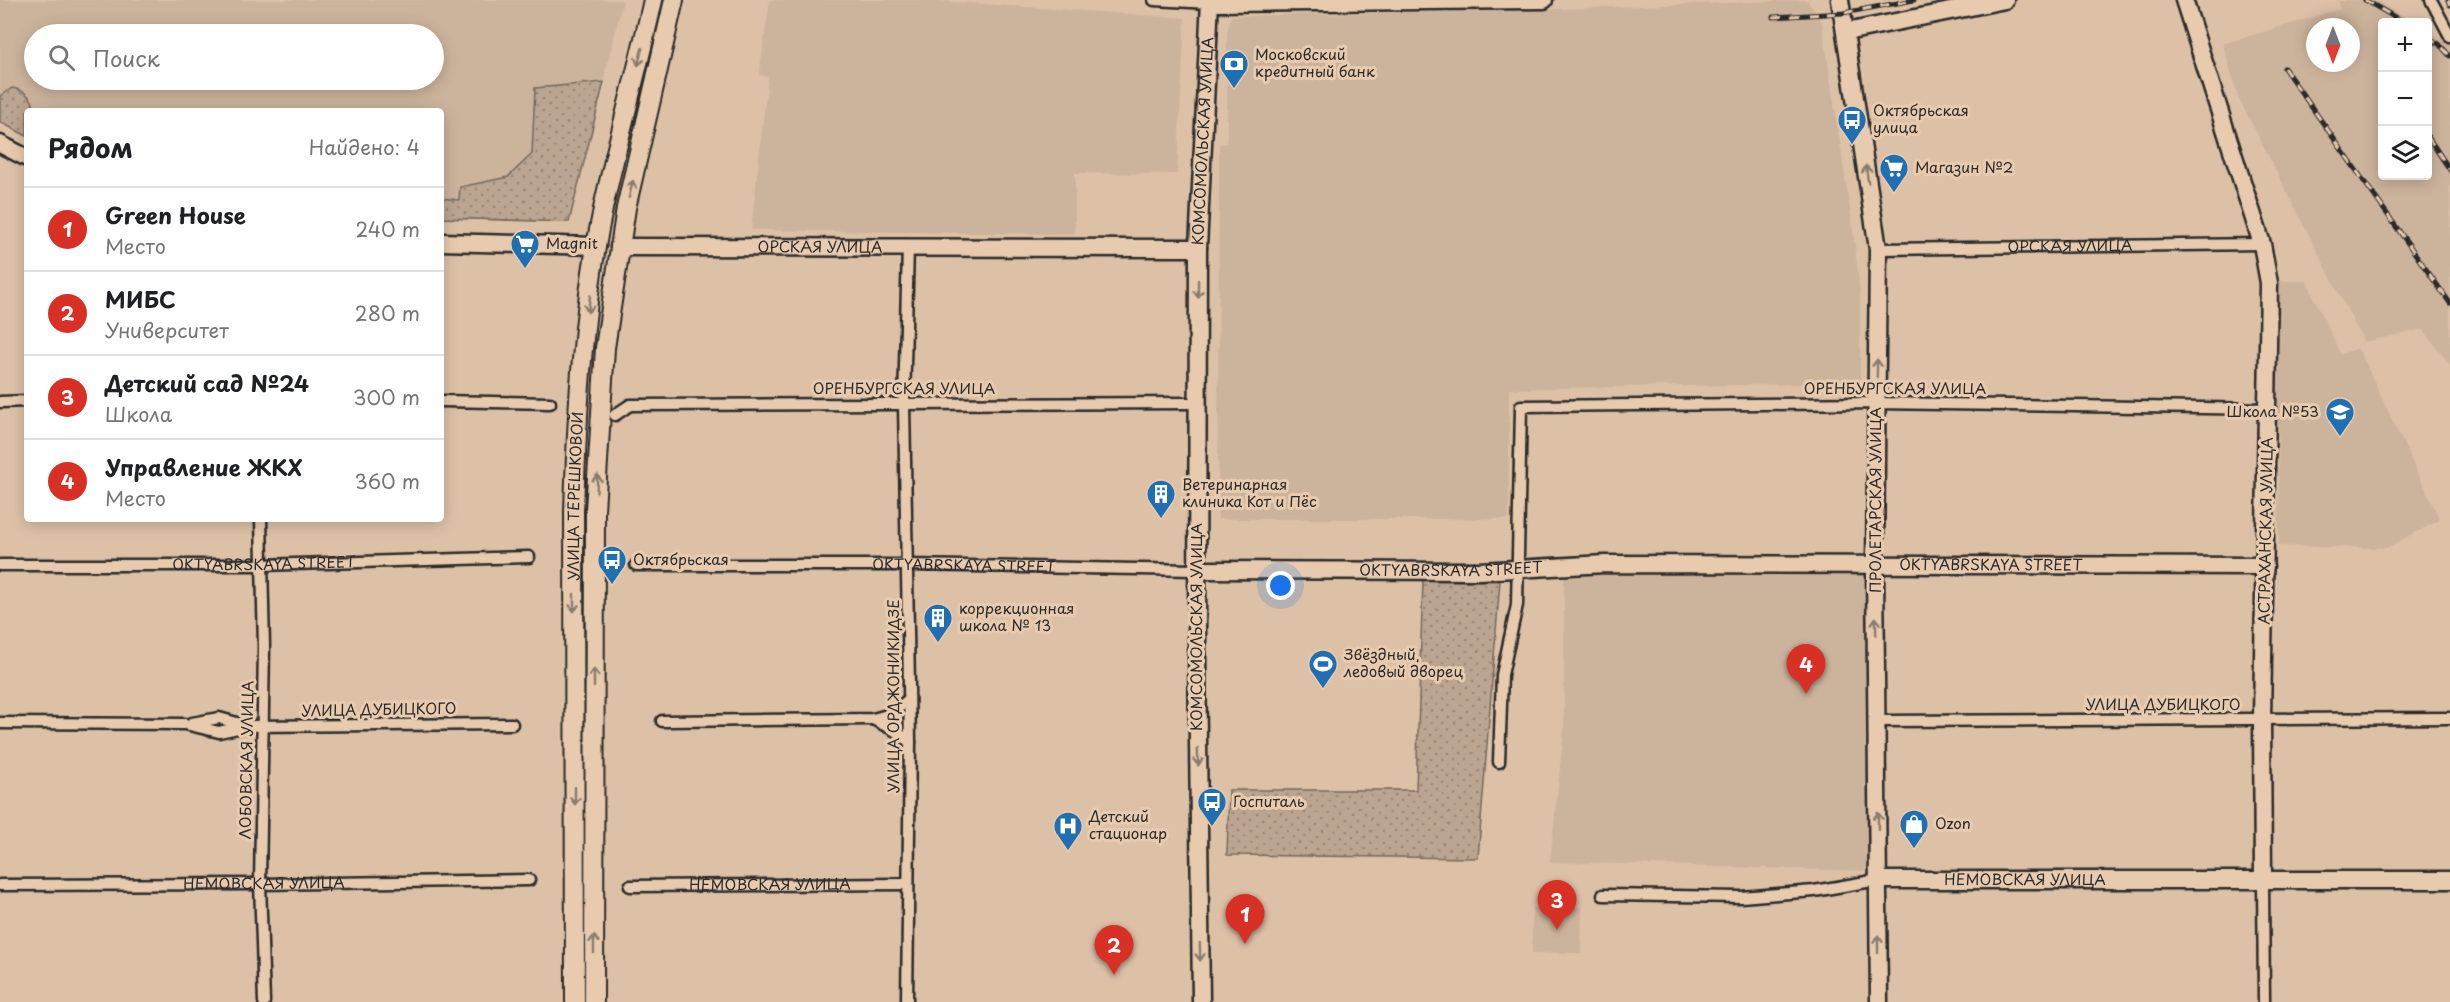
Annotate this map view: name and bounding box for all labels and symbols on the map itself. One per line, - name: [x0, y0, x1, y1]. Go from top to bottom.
- north arrow: [2306, 18, 2360, 72]
- street label: КОМСОМОЛЬСКАЯ УЛИЦА: [1185, 36, 1218, 246]
- place label: Московский кредитный банк: [1255, 42, 1375, 82]
- one-way arrow: [633, 47, 645, 66]
- bank icon: Московский кредитный банк: [1218, 48, 1250, 90]
- place label: Октябрьская улица: [1873, 98, 1969, 138]
- bus stop icon: Октябрьская улица: [1836, 104, 1868, 146]
- supermarket icon: Магазин №2: [1878, 152, 1910, 194]
- place label: Магазин №2: [1915, 155, 2013, 178]
- one-way arrow: [1861, 165, 1872, 184]
- one-way arrow: [625, 180, 637, 199]
- supermarket icon: Magnit: [509, 228, 541, 270]
- place label: Magnit: [546, 231, 598, 254]
- street label: ОРСКАЯ УЛИЦА: [2007, 233, 2133, 257]
- street label: ОРСКАЯ УЛИЦА: [757, 234, 883, 257]
- one-way arrow: [1192, 279, 1204, 299]
- one-way arrow: [583, 293, 594, 313]
- one-way arrow: [1871, 359, 1883, 379]
- street label: ОРЕНБУРГСКАЯ УЛИЦА: [813, 376, 995, 399]
- street label: ОРЕНБУРГСКАЯ УЛИЦА: [1804, 376, 1986, 399]
- school or university icon: Школа №53: [2324, 396, 2356, 438]
- place label: Школа №53: [2226, 399, 2319, 422]
- street label: ПРОЛЕТАРСКАЯ УЛИЦА: [1863, 407, 1886, 593]
- street label: УЛИЦА ТЕРЕШКОВОЙ: [561, 411, 588, 581]
- street label: АСТРАХАНСКАЯ УЛИЦА: [2251, 437, 2278, 625]
- place label: Ветеринарная клиника Кот и Пёс: [1182, 472, 1317, 512]
- one-way arrow: [591, 474, 602, 494]
- building icon: Ветеринарная клиника Кот и Пёс: [1145, 478, 1177, 520]
- street label: КОМСОМОЛЬСКАЯ УЛИЦА: [1184, 523, 1207, 731]
- bus stop icon: Октябрьская: [596, 544, 628, 586]
- place label: Октябрьская: [633, 547, 729, 570]
- street label: OKTYABRSKAYA STREET: [172, 549, 357, 575]
- street label: OKTYABRSKAYA STREET: [872, 552, 1057, 578]
- street label: OKTYABRSKAYA STREET: [1899, 552, 2083, 575]
- street label: OKTYABRSKAYA STREET: [1359, 554, 1544, 581]
- your location: [1266, 571, 1295, 600]
- one-way arrow: [569, 592, 580, 612]
- place label: коррекционная школа № 13: [959, 596, 1074, 636]
- street label: УЛИЦА ОРДЖОНИКИДЗЕ: [881, 599, 904, 793]
- building icon: коррекционная школа № 13: [922, 602, 954, 644]
- one-way arrow: [1870, 617, 1882, 637]
- place label: Звёздный, ледовый дворец: [1343, 642, 1463, 682]
- pin: 4: [1786, 644, 1826, 694]
- sports icon: Звёздный, ледовый дворец: [1307, 648, 1339, 690]
- one-way arrow: [588, 668, 600, 688]
- street label: ЛОБОВСКАЯ УЛИЦА: [233, 680, 258, 840]
- street label: УЛИЦА ДУБИЦКОГО: [2085, 692, 2241, 715]
- street label: УЛИЦА ДУБИЦКОГО: [301, 696, 457, 721]
- one-way arrow: [1192, 747, 1204, 767]
- one-way arrow: [569, 786, 581, 806]
- bus stop icon: Госпиталь: [1196, 786, 1228, 828]
- place label: Госпиталь: [1233, 789, 1305, 812]
- place label: Детский стационар: [1088, 804, 1167, 844]
- shop icon: Ozon: [1898, 808, 1930, 850]
- hospital icon: Детский стационар: [1052, 810, 1084, 852]
- place label: Ozon: [1935, 811, 1971, 834]
- one-way arrow: [1872, 812, 1884, 832]
- street label: НЕМОВСКАЯ УЛИЦА: [1944, 867, 2106, 890]
- street label: НЕМОВСКАЯ УЛИЦА: [183, 870, 345, 894]
- street label: НЕМОВСКАЯ УЛИЦА: [689, 871, 851, 896]
- pin: 3: [1538, 880, 1576, 930]
- pin: 1: [1226, 894, 1264, 944]
- pin: 2: [1094, 926, 1134, 975]
- one-way arrow: [588, 934, 600, 954]
- one-way arrow: [1873, 934, 1884, 954]
- one-way arrow: [1194, 942, 1206, 962]

